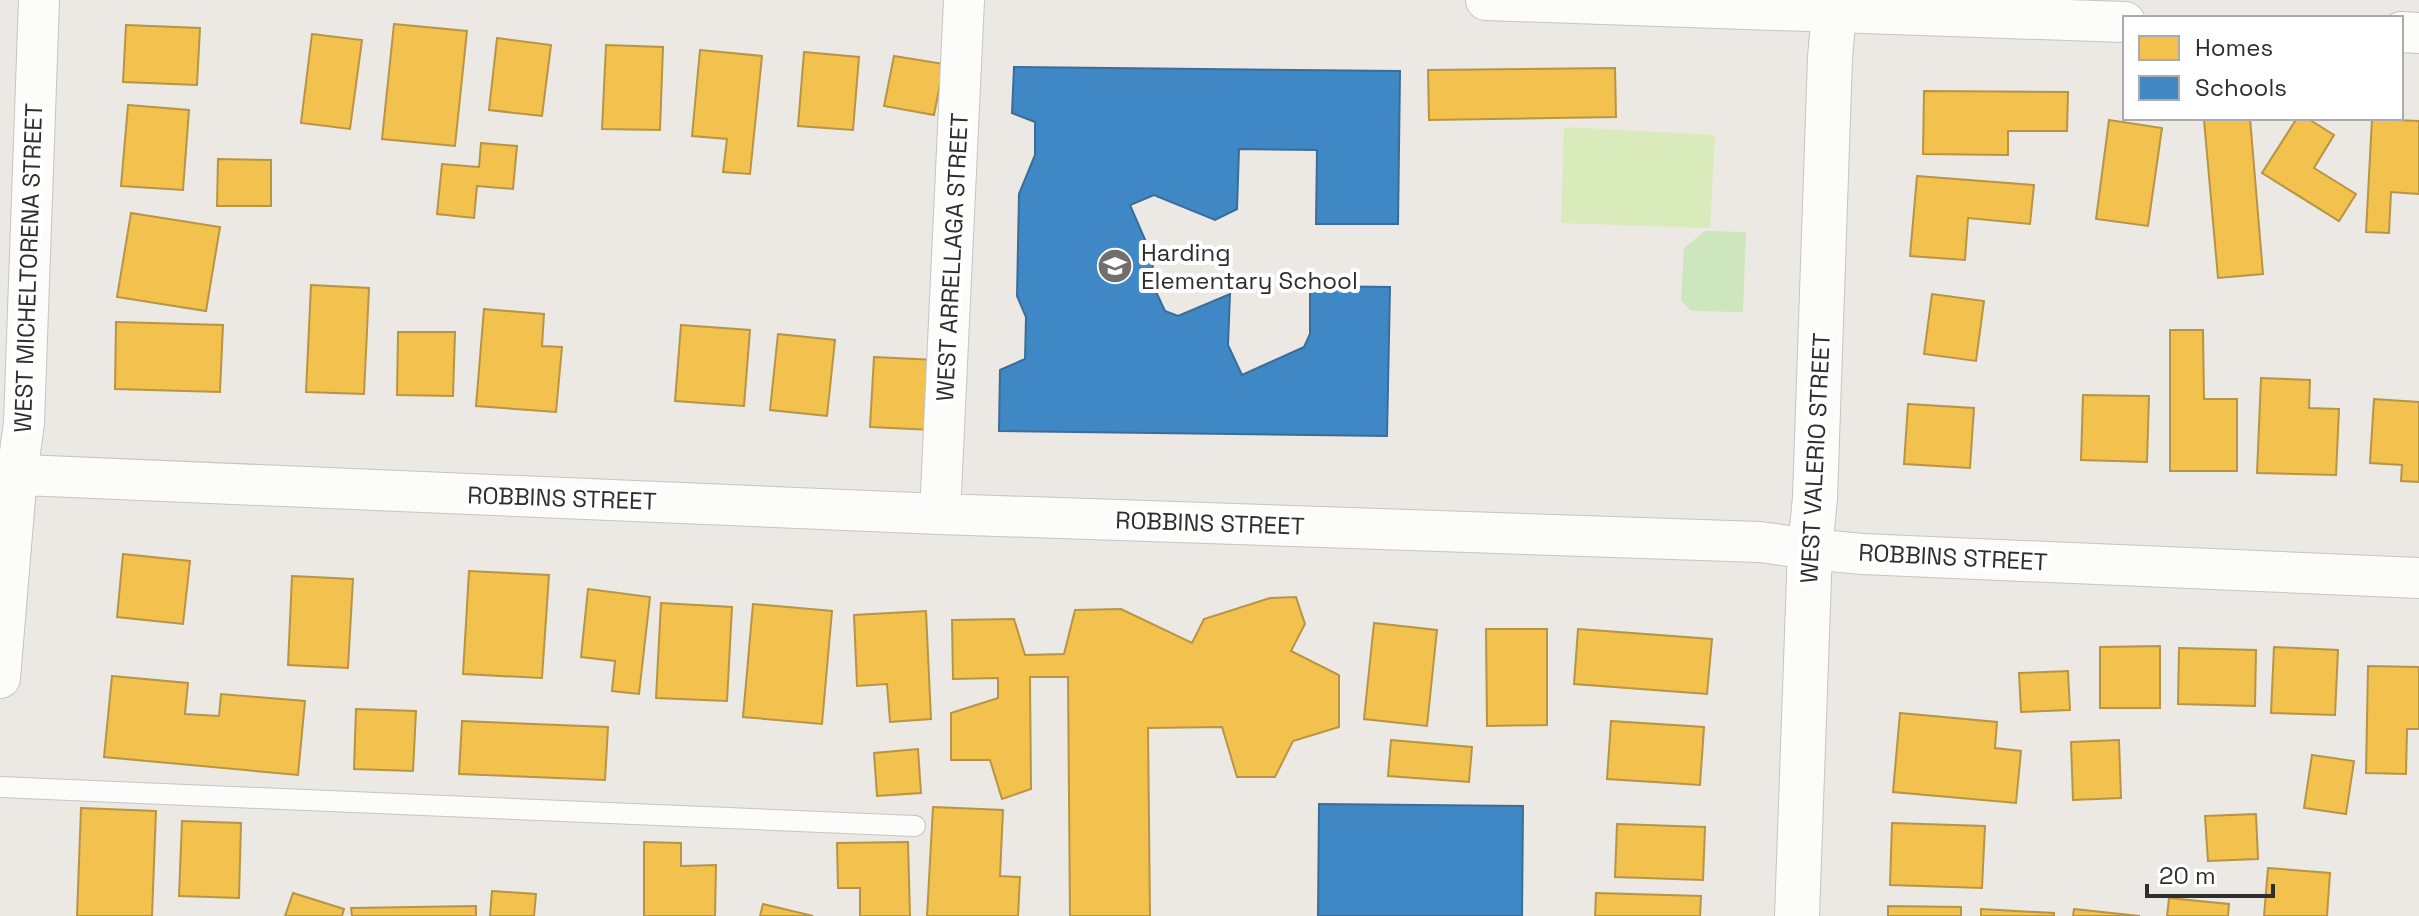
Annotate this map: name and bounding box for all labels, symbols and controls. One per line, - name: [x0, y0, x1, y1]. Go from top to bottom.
- legend: [2123, 16, 2403, 120]
- text: Homes: [2195, 32, 2273, 63]
- text: Schools: [2195, 72, 2287, 103]
- street label: WEST MICHELTORENA STREET: [7, 103, 49, 433]
- street label: WEST ARRELLAGA STREET: [929, 112, 975, 402]
- place label: Harding Elementary School: [1141, 237, 1358, 296]
- school or university icon: Harding Elementary School: [1096, 247, 1134, 285]
- street label: WEST VALERIO STREET: [1793, 332, 1837, 584]
- street label: ROBBINS STREET: [467, 479, 657, 517]
- street label: ROBBINS STREET: [1115, 504, 1305, 542]
- street label: ROBBINS STREET: [1858, 537, 2048, 577]
- scale bar: [2147, 848, 2273, 898]
- text: 20 m: [2159, 860, 2216, 891]

